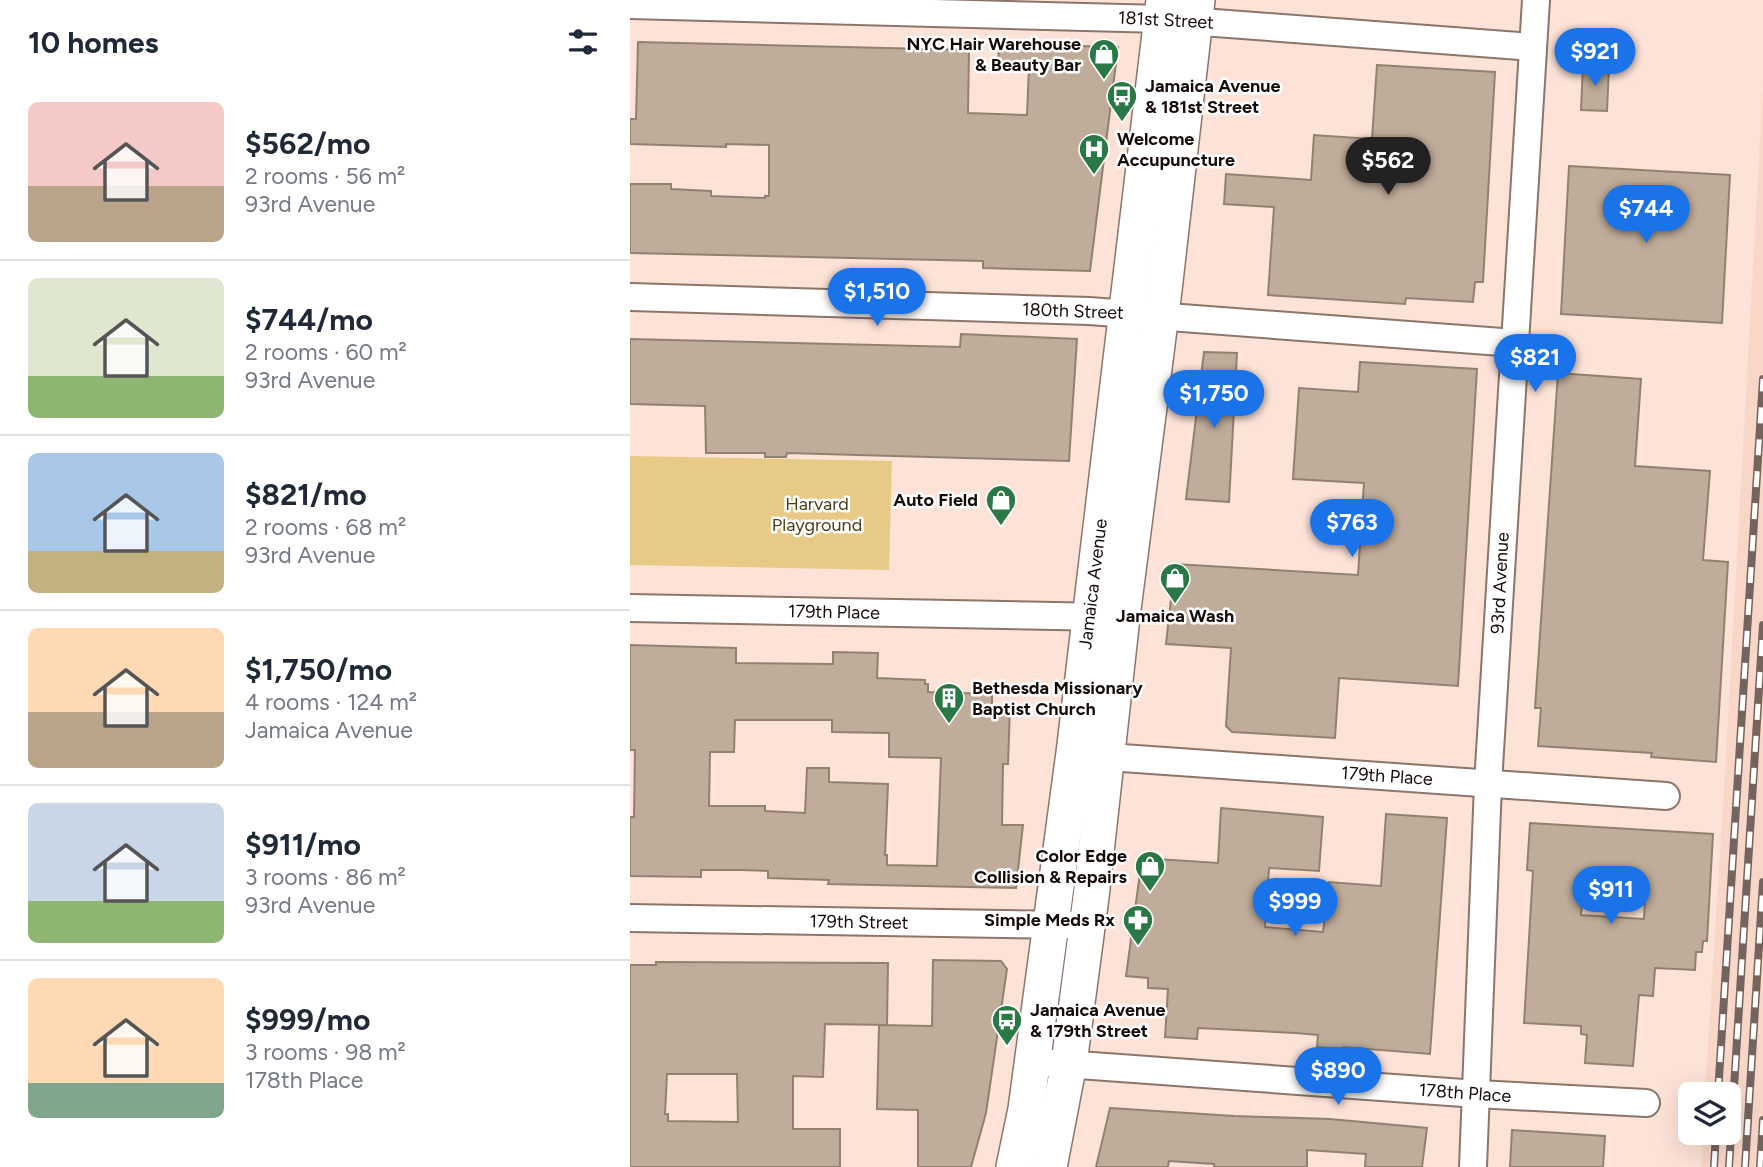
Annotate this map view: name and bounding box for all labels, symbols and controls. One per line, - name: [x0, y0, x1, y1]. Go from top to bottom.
- street label: 181st Street: [1118, 7, 1215, 34]
- icon: filters: [564, 23, 602, 61]
- text: 10 homes: [28, 24, 159, 61]
- pin: $921: [1554, 28, 1636, 88]
- place label: NYC Hair Warehouse & Beauty Bar: [907, 33, 1081, 76]
- shop icon: NYC Hair Warehouse & Beauty Bar: [1087, 37, 1121, 81]
- text: $921: [1570, 37, 1620, 65]
- place label: Jamaica Avenue & 181st Street: [1145, 75, 1280, 118]
- bus stop icon: Jamaica Avenue & 181st Street: [1105, 79, 1139, 123]
- text: $562/mo: [245, 125, 370, 162]
- place label: Welcome Accupuncture: [1117, 128, 1235, 171]
- icon: home: [84, 130, 168, 214]
- hospital icon: Welcome Accupuncture: [1077, 132, 1111, 176]
- pin: $562: [1347, 138, 1429, 197]
- text: $562: [1362, 146, 1414, 174]
- text: 2 rooms · 56 m²: [245, 162, 405, 190]
- pin: $744: [1605, 186, 1687, 245]
- text: 93rd Avenue: [245, 190, 375, 218]
- text: $744: [1619, 194, 1673, 222]
- pin: $1,510: [820, 268, 934, 328]
- text: $1,510: [844, 277, 910, 305]
- street label: 180th Street: [1022, 298, 1124, 324]
- text: $744/mo: [245, 301, 373, 338]
- icon: home: [84, 306, 168, 390]
- pin: $821: [1494, 334, 1576, 394]
- text: 2 rooms · 60 m²: [245, 338, 407, 366]
- text: $821: [1510, 343, 1560, 371]
- text: 93rd Avenue: [245, 366, 375, 394]
- pin: $1,750: [1157, 370, 1271, 430]
- text: $1,750: [1179, 379, 1249, 407]
- text: $821/mo: [245, 476, 367, 513]
- icon: home: [84, 481, 168, 565]
- shop icon: Auto Field: [984, 483, 1018, 527]
- place label: Auto Field: [893, 489, 978, 511]
- park label: Harvard Playground: [772, 493, 862, 536]
- pin: $763: [1311, 500, 1393, 559]
- text: $763: [1326, 508, 1378, 536]
- text: 2 rooms · 68 m²: [245, 513, 406, 541]
- street label: Jamaica Avenue: [1074, 517, 1112, 651]
- street label: 93rd Avenue: [1486, 531, 1514, 634]
- text: 93rd Avenue: [245, 541, 375, 569]
- shop icon: Jamaica Wash: [1158, 561, 1192, 605]
- street label: 179th Place: [788, 600, 880, 624]
- place label: Jamaica Wash: [1116, 605, 1234, 627]
- text: $1,750/mo: [245, 651, 392, 688]
- icon: home: [84, 656, 168, 740]
- place label: Bethesda Missionary Baptist Church: [972, 677, 1143, 720]
- building icon: Bethesda Missionary Baptist Church: [932, 681, 966, 725]
- text: 4 rooms · 124 m²: [245, 688, 417, 716]
- text: Jamaica Avenue: [245, 716, 413, 744]
- street label: 179th Place: [1340, 762, 1434, 790]
- text: $911/mo: [245, 826, 361, 863]
- icon: home: [84, 831, 168, 915]
- place label: Color Edge Collision & Repairs: [974, 845, 1128, 888]
- shop icon: Color Edge Collision & Repairs: [1133, 849, 1167, 893]
- text: 3 rooms · 86 m²: [245, 863, 406, 891]
- pin: $911: [1570, 866, 1652, 926]
- text: $911: [1588, 875, 1634, 903]
- pin: $999: [1254, 878, 1336, 938]
- text: $999: [1269, 887, 1321, 915]
- text: 93rd Avenue: [245, 891, 375, 919]
- pharmacy icon: Simple Meds Rx: [1121, 903, 1155, 947]
- place label: Simple Meds Rx: [984, 909, 1115, 931]
- street label: 179th Street: [809, 910, 909, 934]
- place label: Jamaica Avenue & 179th Street: [1030, 999, 1165, 1042]
- text: $999/mo: [245, 1001, 370, 1038]
- bus stop icon: Jamaica Avenue & 179th Street: [990, 1003, 1024, 1047]
- icon: home: [84, 1006, 168, 1090]
- text: 3 rooms · 98 m²: [245, 1038, 406, 1066]
- pin: $890: [1297, 1048, 1379, 1107]
- text: $890: [1310, 1056, 1366, 1084]
- text: 178th Place: [245, 1066, 363, 1094]
- street label: 178th Place: [1418, 1079, 1512, 1107]
- map controls: [1678, 1082, 1741, 1145]
- button: layers: [1678, 1082, 1741, 1145]

